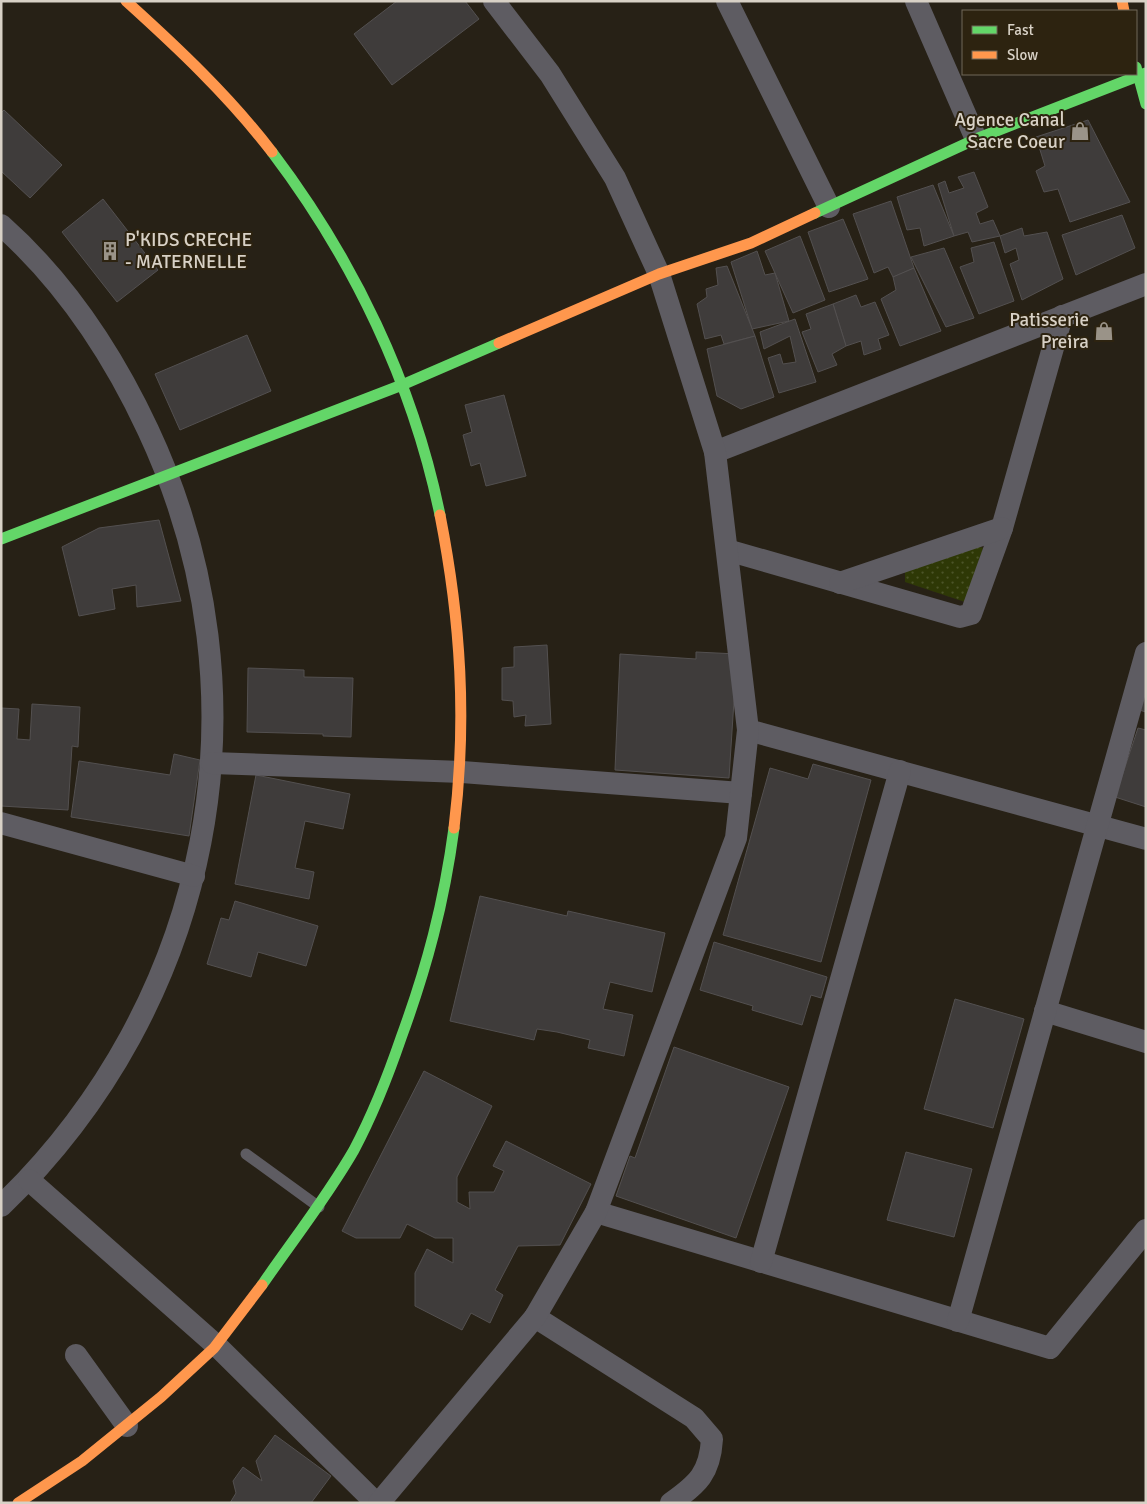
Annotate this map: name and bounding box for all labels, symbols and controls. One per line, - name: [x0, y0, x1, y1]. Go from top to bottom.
- legend: [962, 10, 1137, 75]
- text: Fast: [1007, 21, 1034, 39]
- text: Slow: [1007, 46, 1038, 64]
- place label: Agence Canal Sacre Coeur: [955, 108, 1065, 154]
- shop icon: Agence Canal Sacre Coeur: [1069, 120, 1091, 142]
- place label: P'KIDS CRECHE - MATERNELLE: [125, 228, 252, 274]
- building icon: P'KIDS CRECHE - MATERNELLE: [99, 240, 121, 262]
- place label: Patisserie Preira: [1009, 308, 1089, 354]
- shop icon: Patisserie Preira: [1093, 320, 1115, 342]

